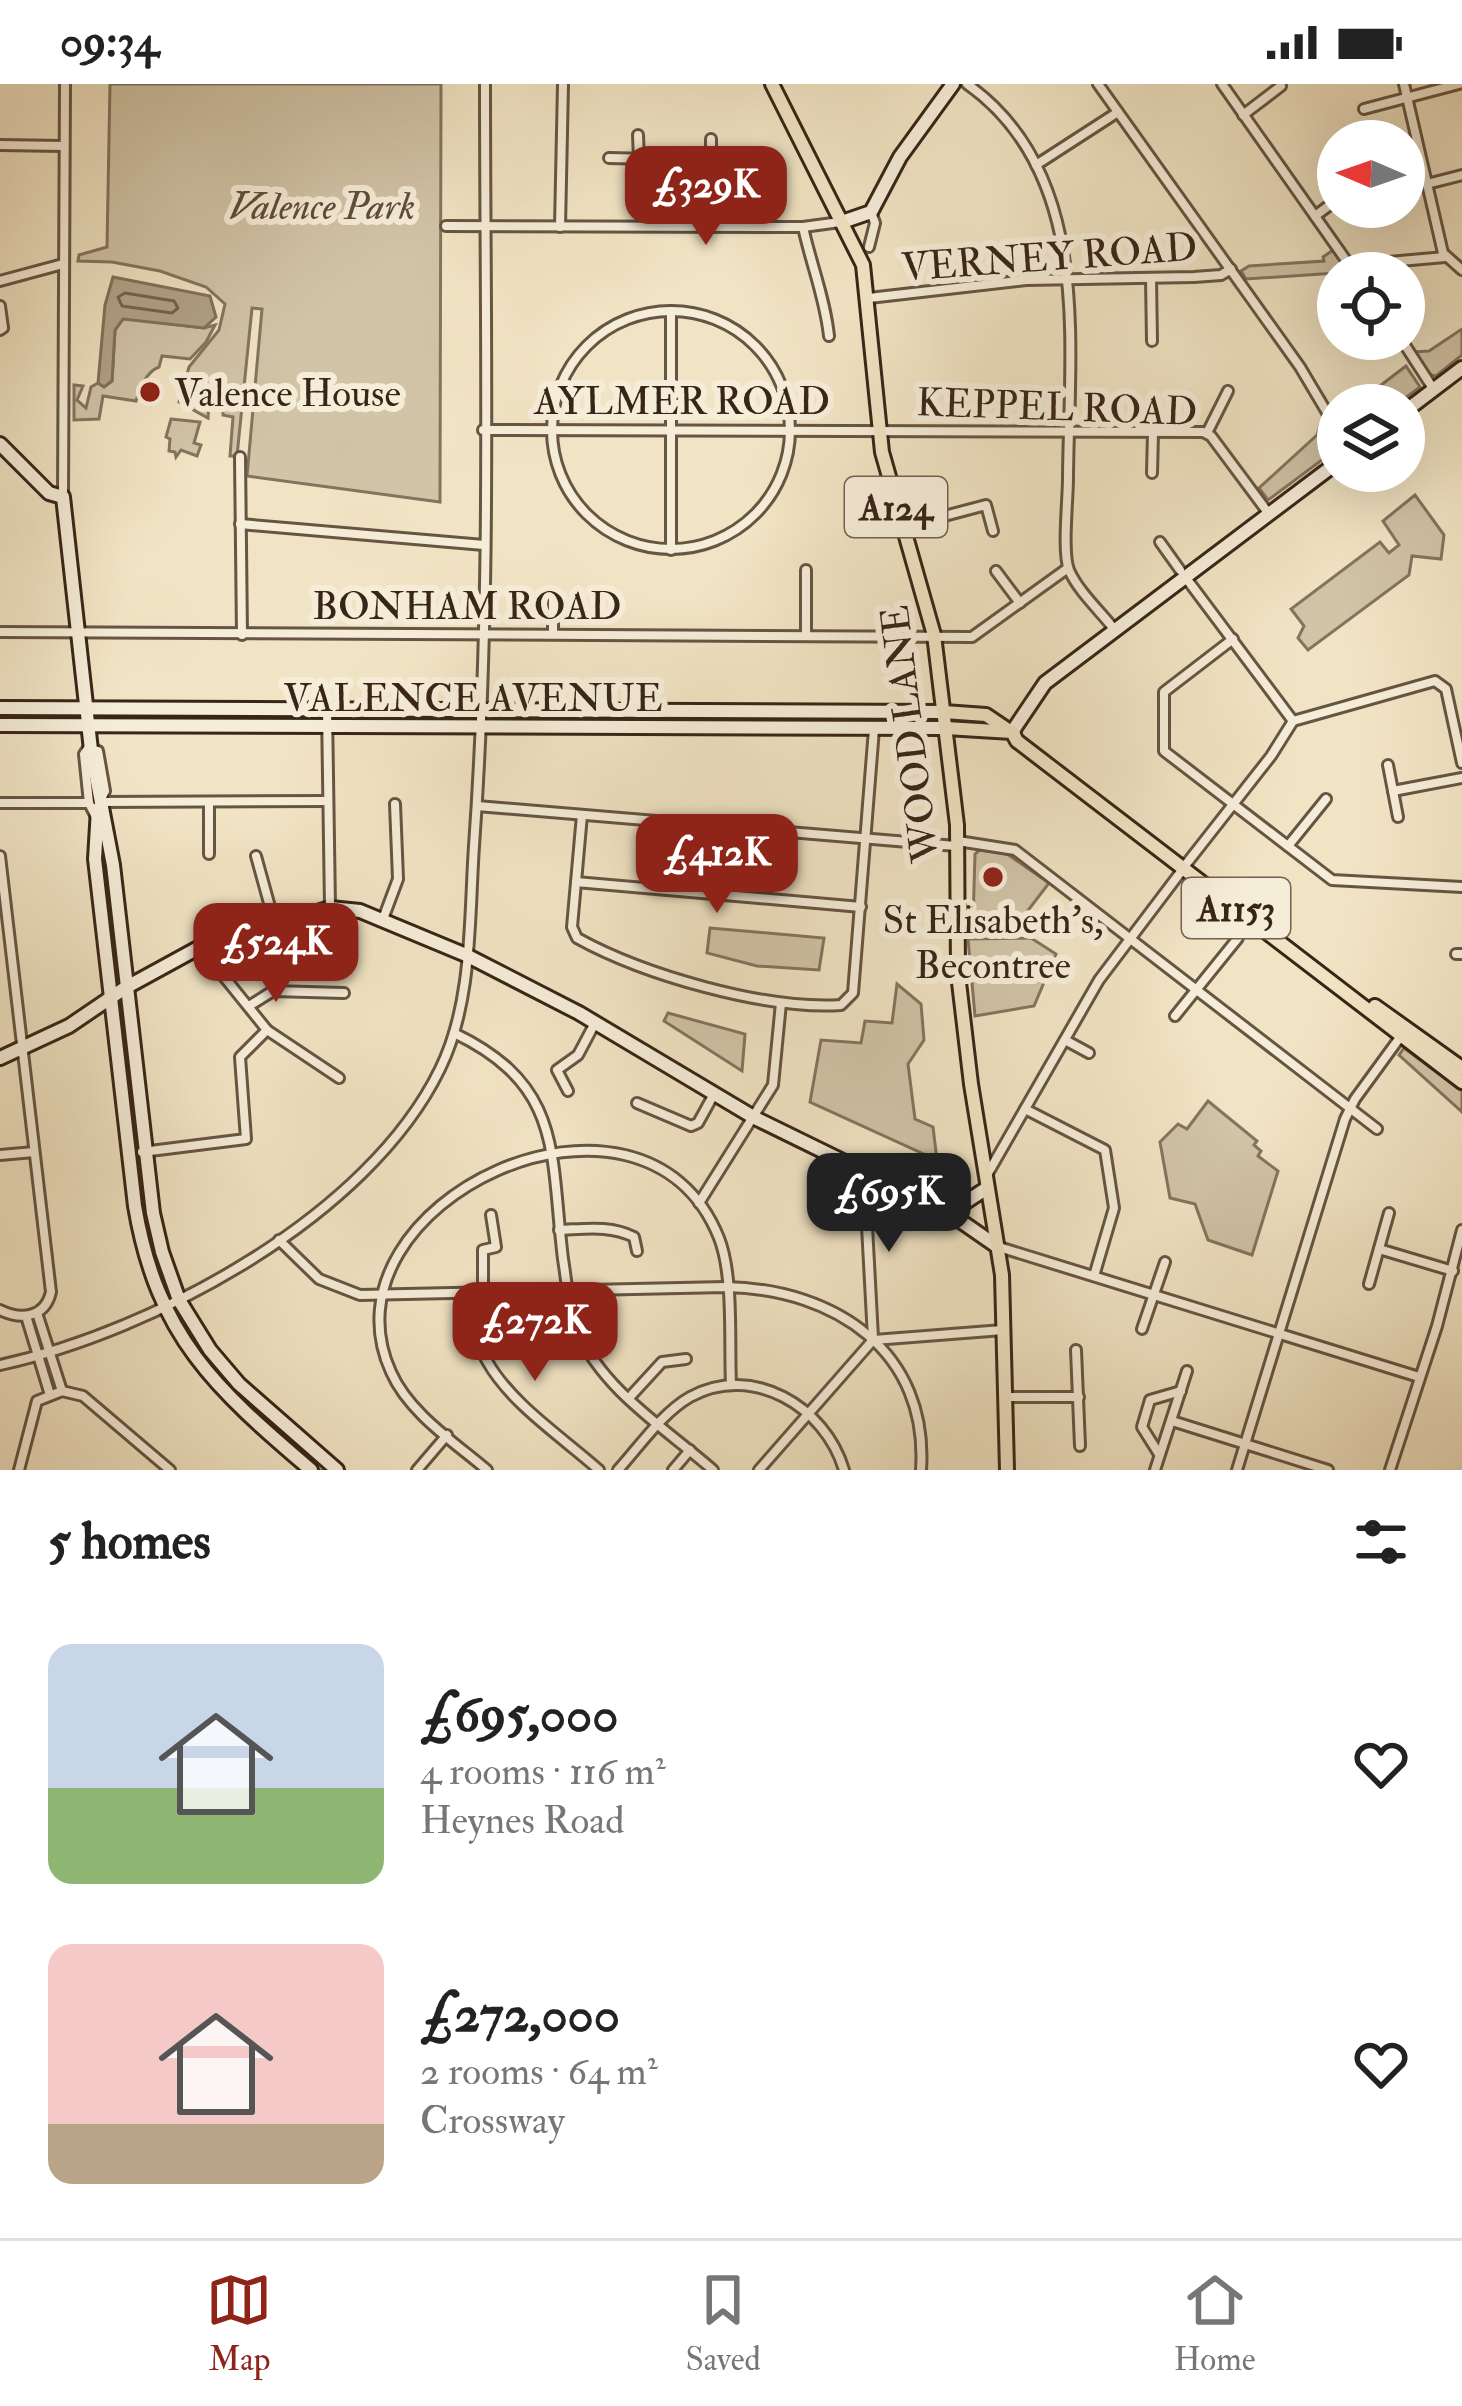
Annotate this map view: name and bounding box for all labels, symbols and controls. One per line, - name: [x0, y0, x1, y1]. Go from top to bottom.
- text: 09:34: [60, 14, 159, 70]
- north arrow: [1317, 120, 1425, 228]
- map controls: [1317, 120, 1425, 492]
- pin: £329K: [622, 146, 790, 248]
- text: £329K: [652, 160, 760, 209]
- park label: Valence Park: [229, 182, 415, 231]
- street label: VERNEY ROAD: [900, 223, 1199, 292]
- button: locate: [1317, 252, 1425, 360]
- place label: Valence House: [174, 369, 401, 418]
- street label: AYLMER ROAD: [533, 377, 830, 426]
- street label: KEPPEL ROAD: [916, 378, 1198, 437]
- marker: Valence House: [137, 379, 163, 405]
- button: layers: [1317, 384, 1425, 492]
- road number: A124: [845, 477, 947, 537]
- street label: BONHAM ROAD: [312, 582, 622, 631]
- street label: WOOD LANE: [870, 602, 951, 866]
- street label: VALENCE AVENUE: [283, 674, 663, 723]
- pin: £412K: [633, 814, 801, 916]
- text: £412K: [663, 828, 771, 877]
- marker: St Elisabeth's, Becontree: [980, 864, 1006, 890]
- road number: A1153: [1182, 878, 1290, 938]
- place label: St Elisabeth's, Becontree: [883, 896, 1103, 990]
- pin: £524K: [192, 903, 360, 1005]
- text: £524K: [220, 917, 332, 966]
- pin: £695K: [805, 1153, 973, 1255]
- text: £695K: [834, 1167, 944, 1216]
- pin: £272K: [451, 1282, 619, 1384]
- text: £272K: [480, 1296, 590, 1345]
- icon: filters: [1348, 1509, 1414, 1575]
- text: 5 homes: [48, 1510, 211, 1574]
- text: £695,000: [420, 1683, 618, 1747]
- icon: home: [144, 1692, 288, 1836]
- icon: heart: [1348, 1731, 1414, 1797]
- text: 4 rooms · 116 m²: [420, 1747, 666, 1796]
- text: Heynes Road: [420, 1796, 625, 1845]
- text: £272,000: [420, 1983, 620, 2047]
- icon: home: [144, 1992, 288, 2136]
- icon: heart: [1348, 2031, 1414, 2097]
- text: 2 rooms · 64 m²: [420, 2047, 658, 2096]
- text: Crossway: [420, 2096, 565, 2145]
- tab: Map: [206, 2267, 272, 2380]
- tab: Saved: [685, 2267, 761, 2380]
- tab: Home: [1174, 2267, 1256, 2380]

